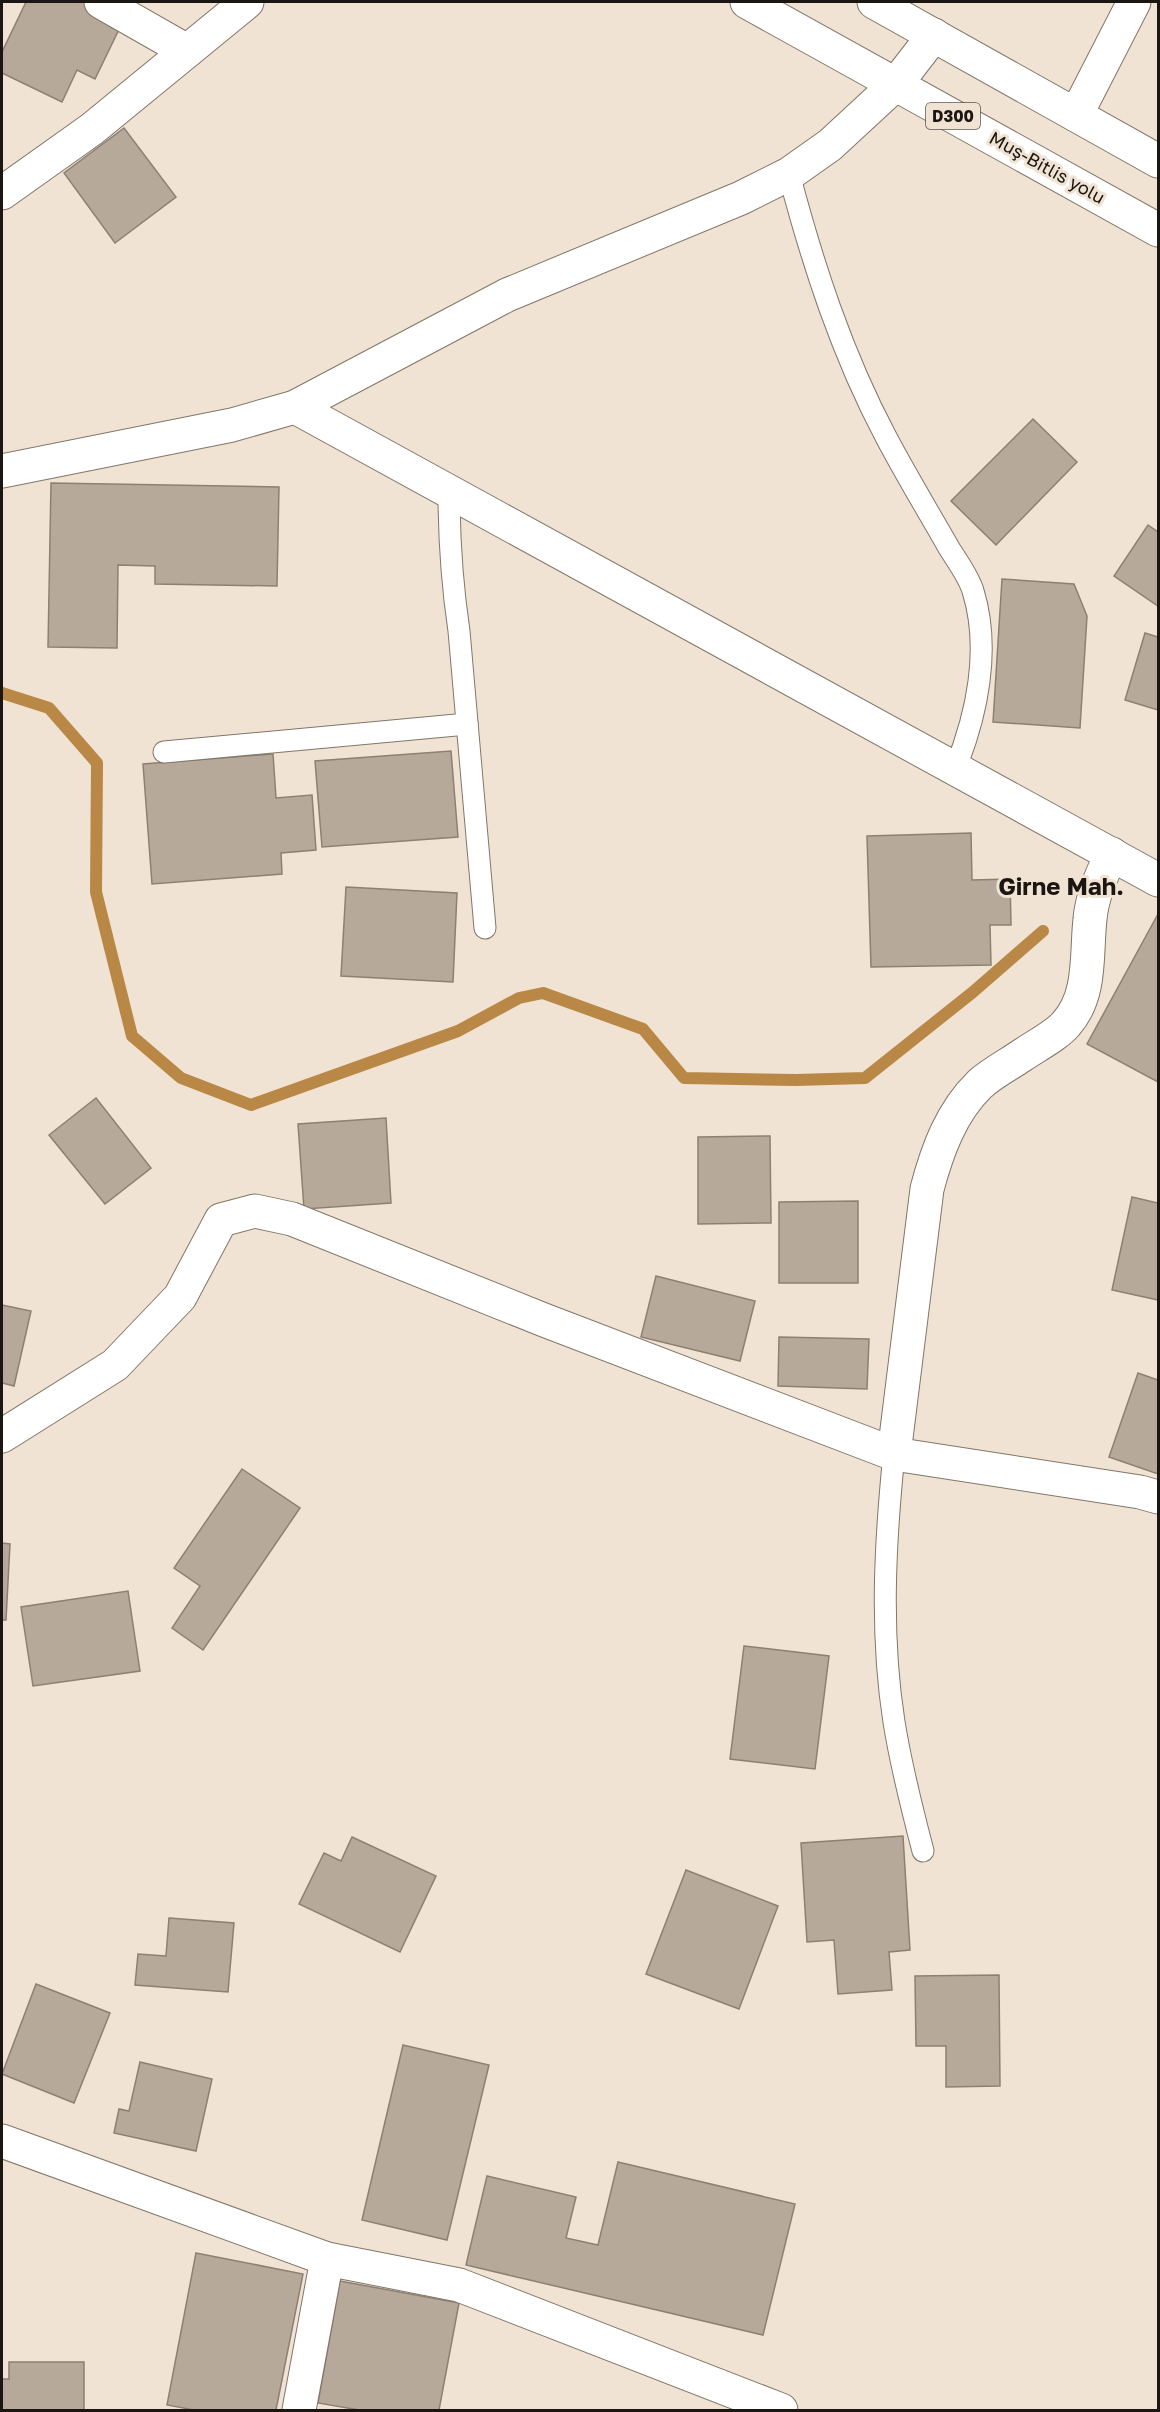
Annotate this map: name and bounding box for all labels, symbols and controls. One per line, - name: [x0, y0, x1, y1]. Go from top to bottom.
- road number: D300: [926, 103, 980, 129]
- street label: Muş-Bitlis yolu: [986, 126, 1109, 208]
- district label: Girne Mah.: [998, 871, 1124, 900]

